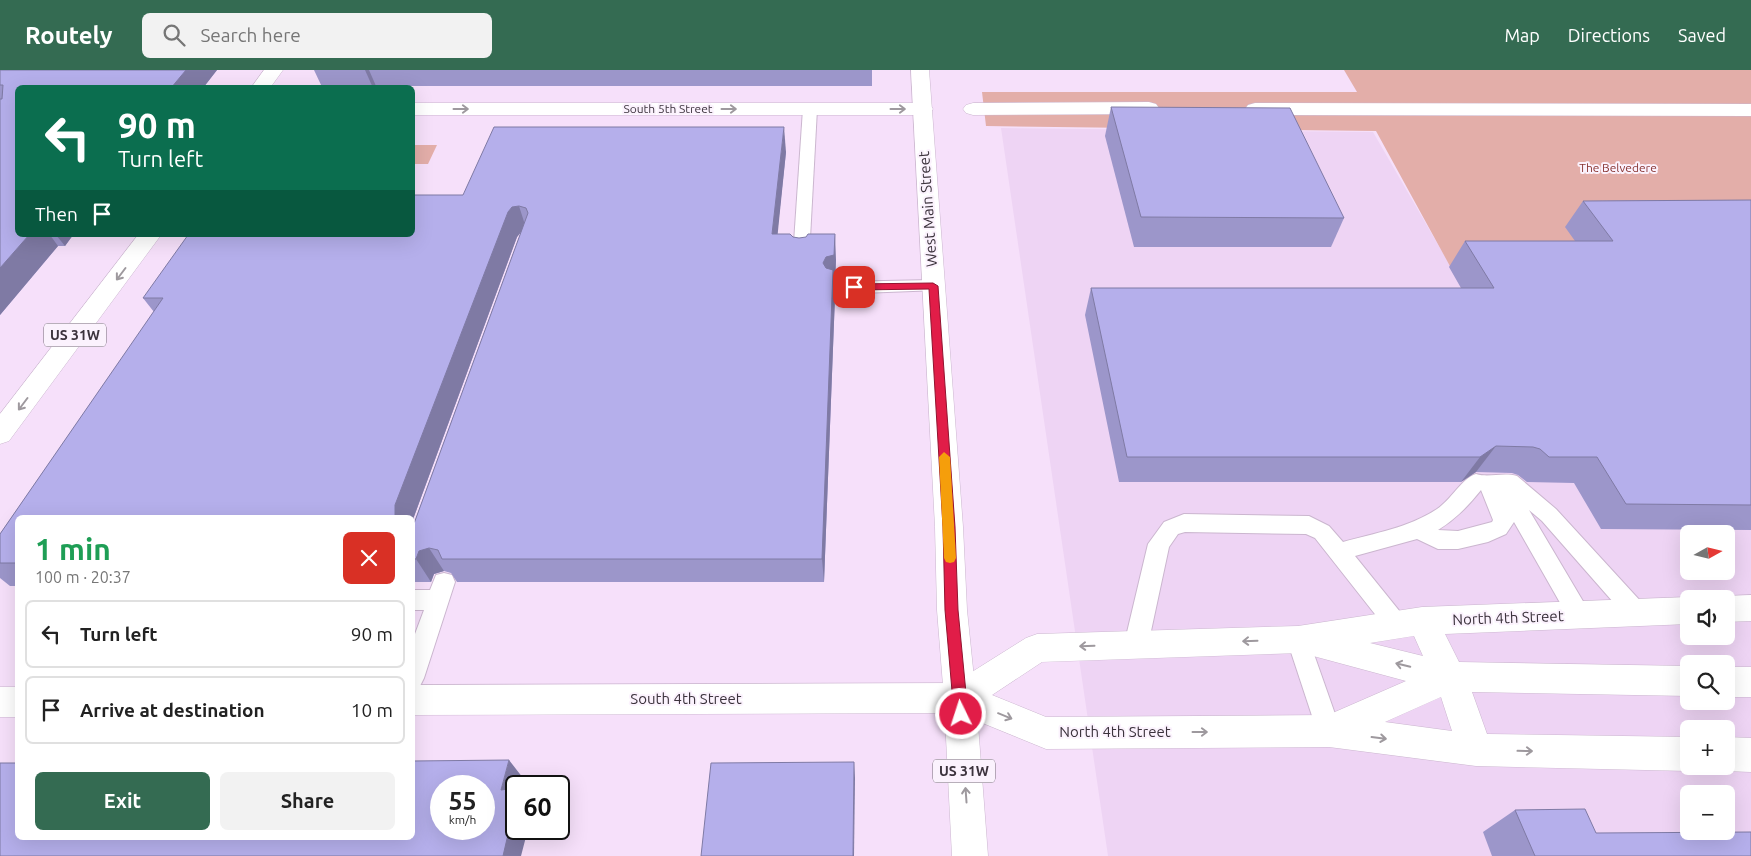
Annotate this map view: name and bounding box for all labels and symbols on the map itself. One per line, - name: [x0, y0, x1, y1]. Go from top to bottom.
- street label: South 5th Street: [623, 102, 713, 115]
- one-way arrow: [452, 104, 469, 114]
- one-way arrow: [720, 104, 736, 114]
- one-way arrow: [890, 104, 906, 114]
- street label: West Main Street: [915, 150, 940, 268]
- park label: The Belvedere: [1579, 161, 1657, 174]
- pin: [833, 266, 875, 308]
- one-way arrow: [116, 267, 126, 281]
- road number: US 31W: [44, 324, 106, 346]
- one-way arrow: [18, 397, 28, 411]
- north arrow: [1680, 525, 1735, 580]
- street label: North 4th Street: [1452, 607, 1564, 628]
- one-way arrow: [1242, 637, 1258, 646]
- one-way arrow: [1079, 641, 1096, 651]
- one-way arrow: [1395, 660, 1411, 670]
- position arrow: [934, 687, 986, 739]
- street label: South 4th Street: [630, 690, 742, 707]
- one-way arrow: [998, 713, 1013, 722]
- street label: North 4th Street: [1059, 723, 1171, 740]
- one-way arrow: [1191, 727, 1207, 737]
- one-way arrow: [1371, 733, 1387, 743]
- one-way arrow: [1516, 746, 1533, 756]
- road number: US 31W: [933, 759, 995, 782]
- speed limit sign: 60: [505, 775, 570, 840]
- one-way arrow: [961, 787, 970, 803]

